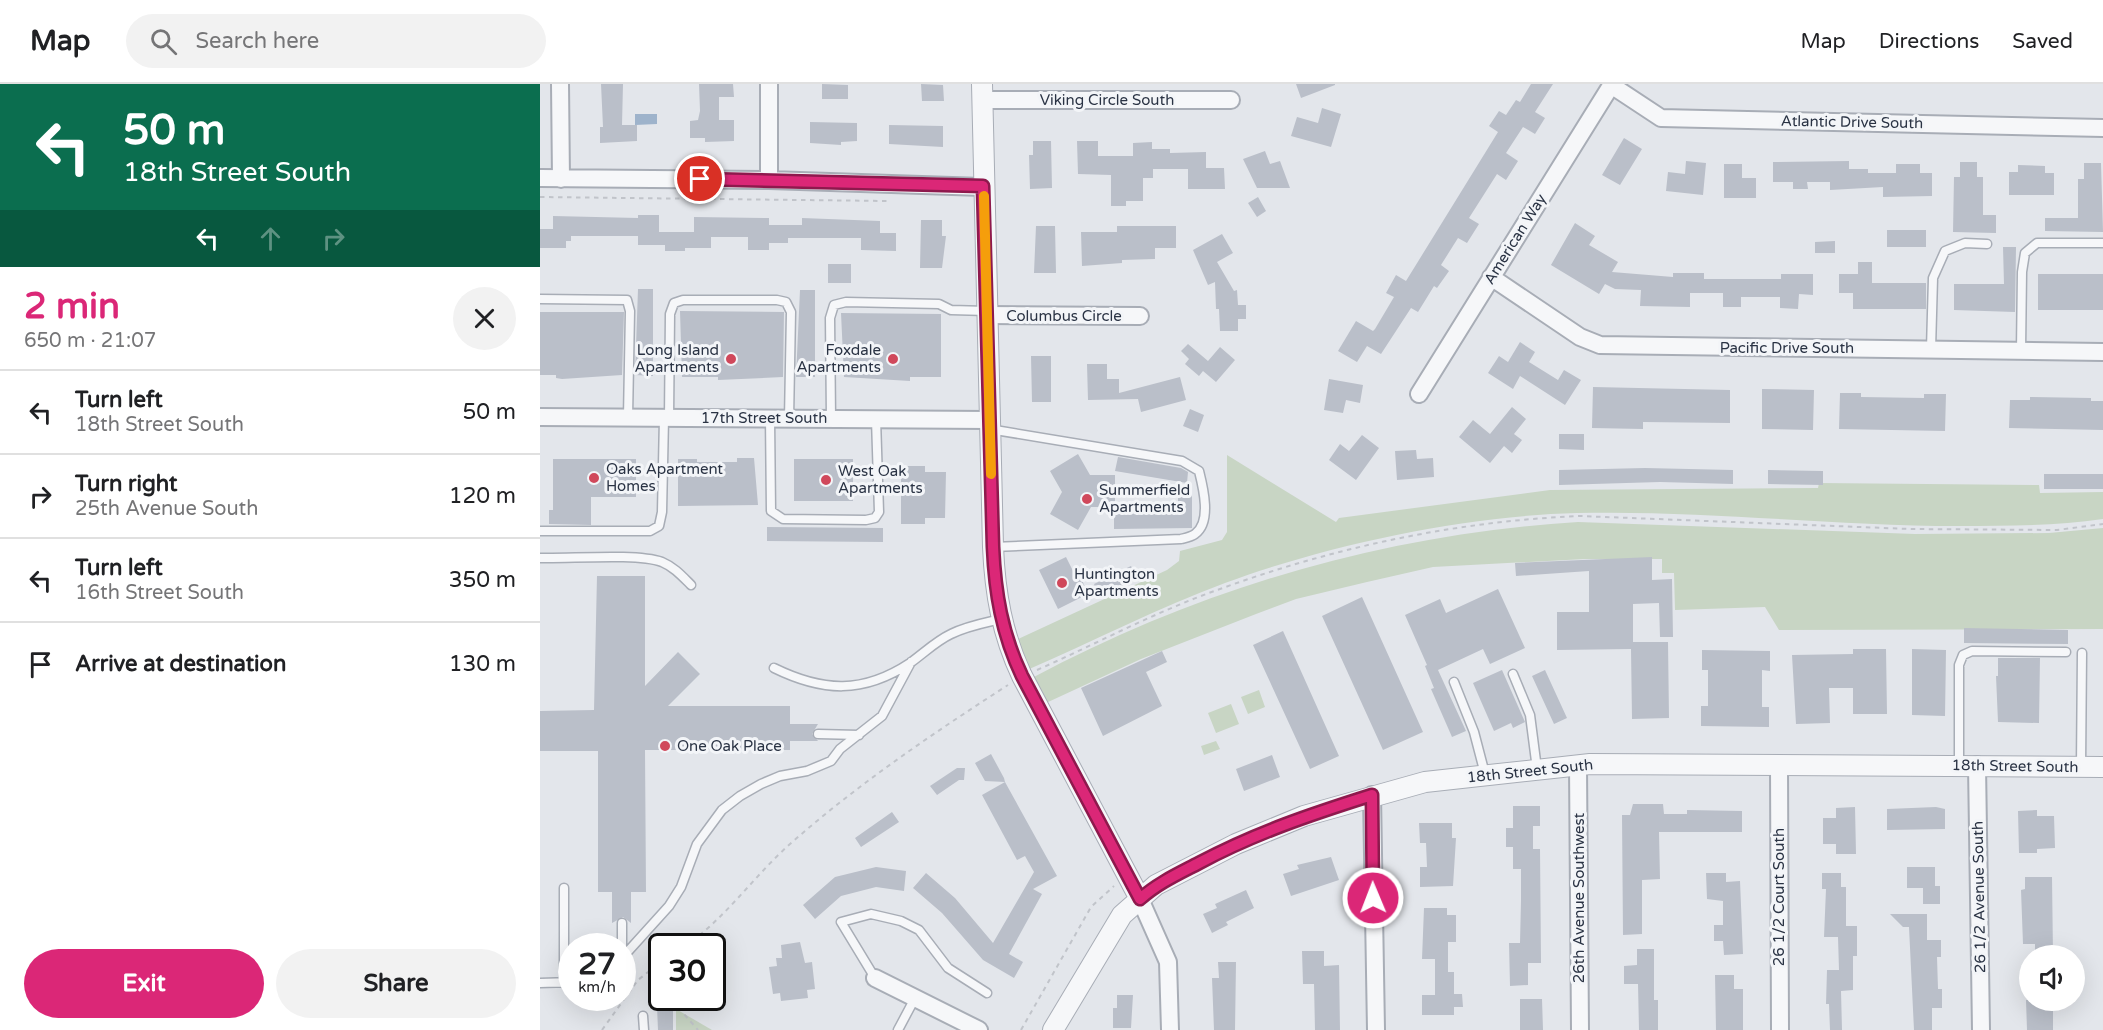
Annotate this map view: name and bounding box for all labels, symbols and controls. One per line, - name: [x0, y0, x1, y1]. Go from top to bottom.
- search box: [126, 14, 546, 68]
- text: Map: [30, 24, 90, 58]
- icon: search: [147, 25, 180, 58]
- text: Search here: [195, 28, 319, 54]
- text: Map: [1800, 29, 1846, 54]
- text: Directions: [1879, 29, 1979, 54]
- text: Saved: [2012, 29, 2073, 54]
- street label: Viking Circle South: [1040, 91, 1174, 109]
- text: 50 m: [123, 105, 225, 156]
- icon: left: [24, 108, 102, 186]
- street label: Atlantic Drive South: [1781, 112, 1923, 132]
- pin: [674, 153, 725, 204]
- text: 18th Street South: [123, 156, 351, 189]
- icon: arrive: [683, 162, 716, 195]
- street label: American Way: [1480, 190, 1550, 288]
- icon: left: [191, 222, 224, 255]
- icon: ahead: [254, 222, 287, 255]
- icon: right: [317, 222, 350, 255]
- text: 2 min: [24, 285, 120, 328]
- button: close: [453, 287, 516, 350]
- street label: Columbus Circle: [1006, 307, 1122, 325]
- text: 650 m · 21:07: [24, 329, 156, 353]
- street label: Pacific Drive South: [1720, 339, 1854, 357]
- place label: Long Island Apartments: [634, 341, 719, 376]
- place label: Foxdale Apartments: [796, 341, 881, 376]
- marker: Long Island Apartments: [724, 352, 738, 366]
- marker: Foxdale Apartments: [886, 352, 900, 366]
- text: Turn left: [75, 387, 163, 413]
- icon: left: [24, 396, 57, 429]
- text: 50 m: [462, 399, 516, 425]
- street label: 17th Street South: [701, 409, 827, 427]
- text: 18th Street South: [75, 413, 244, 437]
- place label: Oaks Apartment Homes: [606, 460, 723, 495]
- place label: West Oak Apartments: [838, 462, 923, 497]
- text: Turn right: [75, 471, 177, 497]
- marker: Oaks Apartment Homes: [587, 471, 601, 485]
- marker: West Oak Apartments: [819, 473, 833, 487]
- icon: right: [24, 480, 57, 513]
- place label: Summerfield Apartments: [1099, 481, 1190, 516]
- text: 120 m: [449, 483, 516, 509]
- marker: Summerfield Apartments: [1080, 492, 1094, 506]
- text: 25th Avenue South: [75, 497, 258, 521]
- text: Turn left: [75, 555, 163, 581]
- icon: left: [24, 564, 57, 597]
- place label: Huntington Apartments: [1074, 565, 1159, 600]
- text: 350 m: [449, 567, 516, 593]
- marker: Huntington Apartments: [1055, 576, 1069, 590]
- text: 16th Street South: [75, 581, 244, 605]
- icon: arrive: [24, 648, 57, 681]
- text: Arrive at destination: [75, 651, 286, 677]
- text: 130 m: [449, 651, 516, 677]
- place label: One Oak Place: [677, 737, 782, 755]
- marker: One Oak Place: [658, 739, 672, 753]
- street label: 18th Street South: [1466, 755, 1594, 787]
- street label: 18th Street South: [1951, 756, 2079, 776]
- street label: 26th Avenue Southwest: [1570, 812, 1588, 983]
- street label: 26 1/2 Avenue South: [1969, 821, 1989, 973]
- street label: 26 1/2 Court South: [1770, 828, 1788, 966]
- position arrow: [1341, 866, 1405, 930]
- speed limit sign: 30: [648, 933, 726, 1011]
- map controls: [2019, 945, 2085, 1011]
- button: sound: [2019, 945, 2085, 1011]
- text: 27: [578, 946, 616, 983]
- button: Exit: [24, 949, 264, 1018]
- button: Share: [276, 949, 516, 1018]
- text: km/h: [578, 978, 616, 996]

